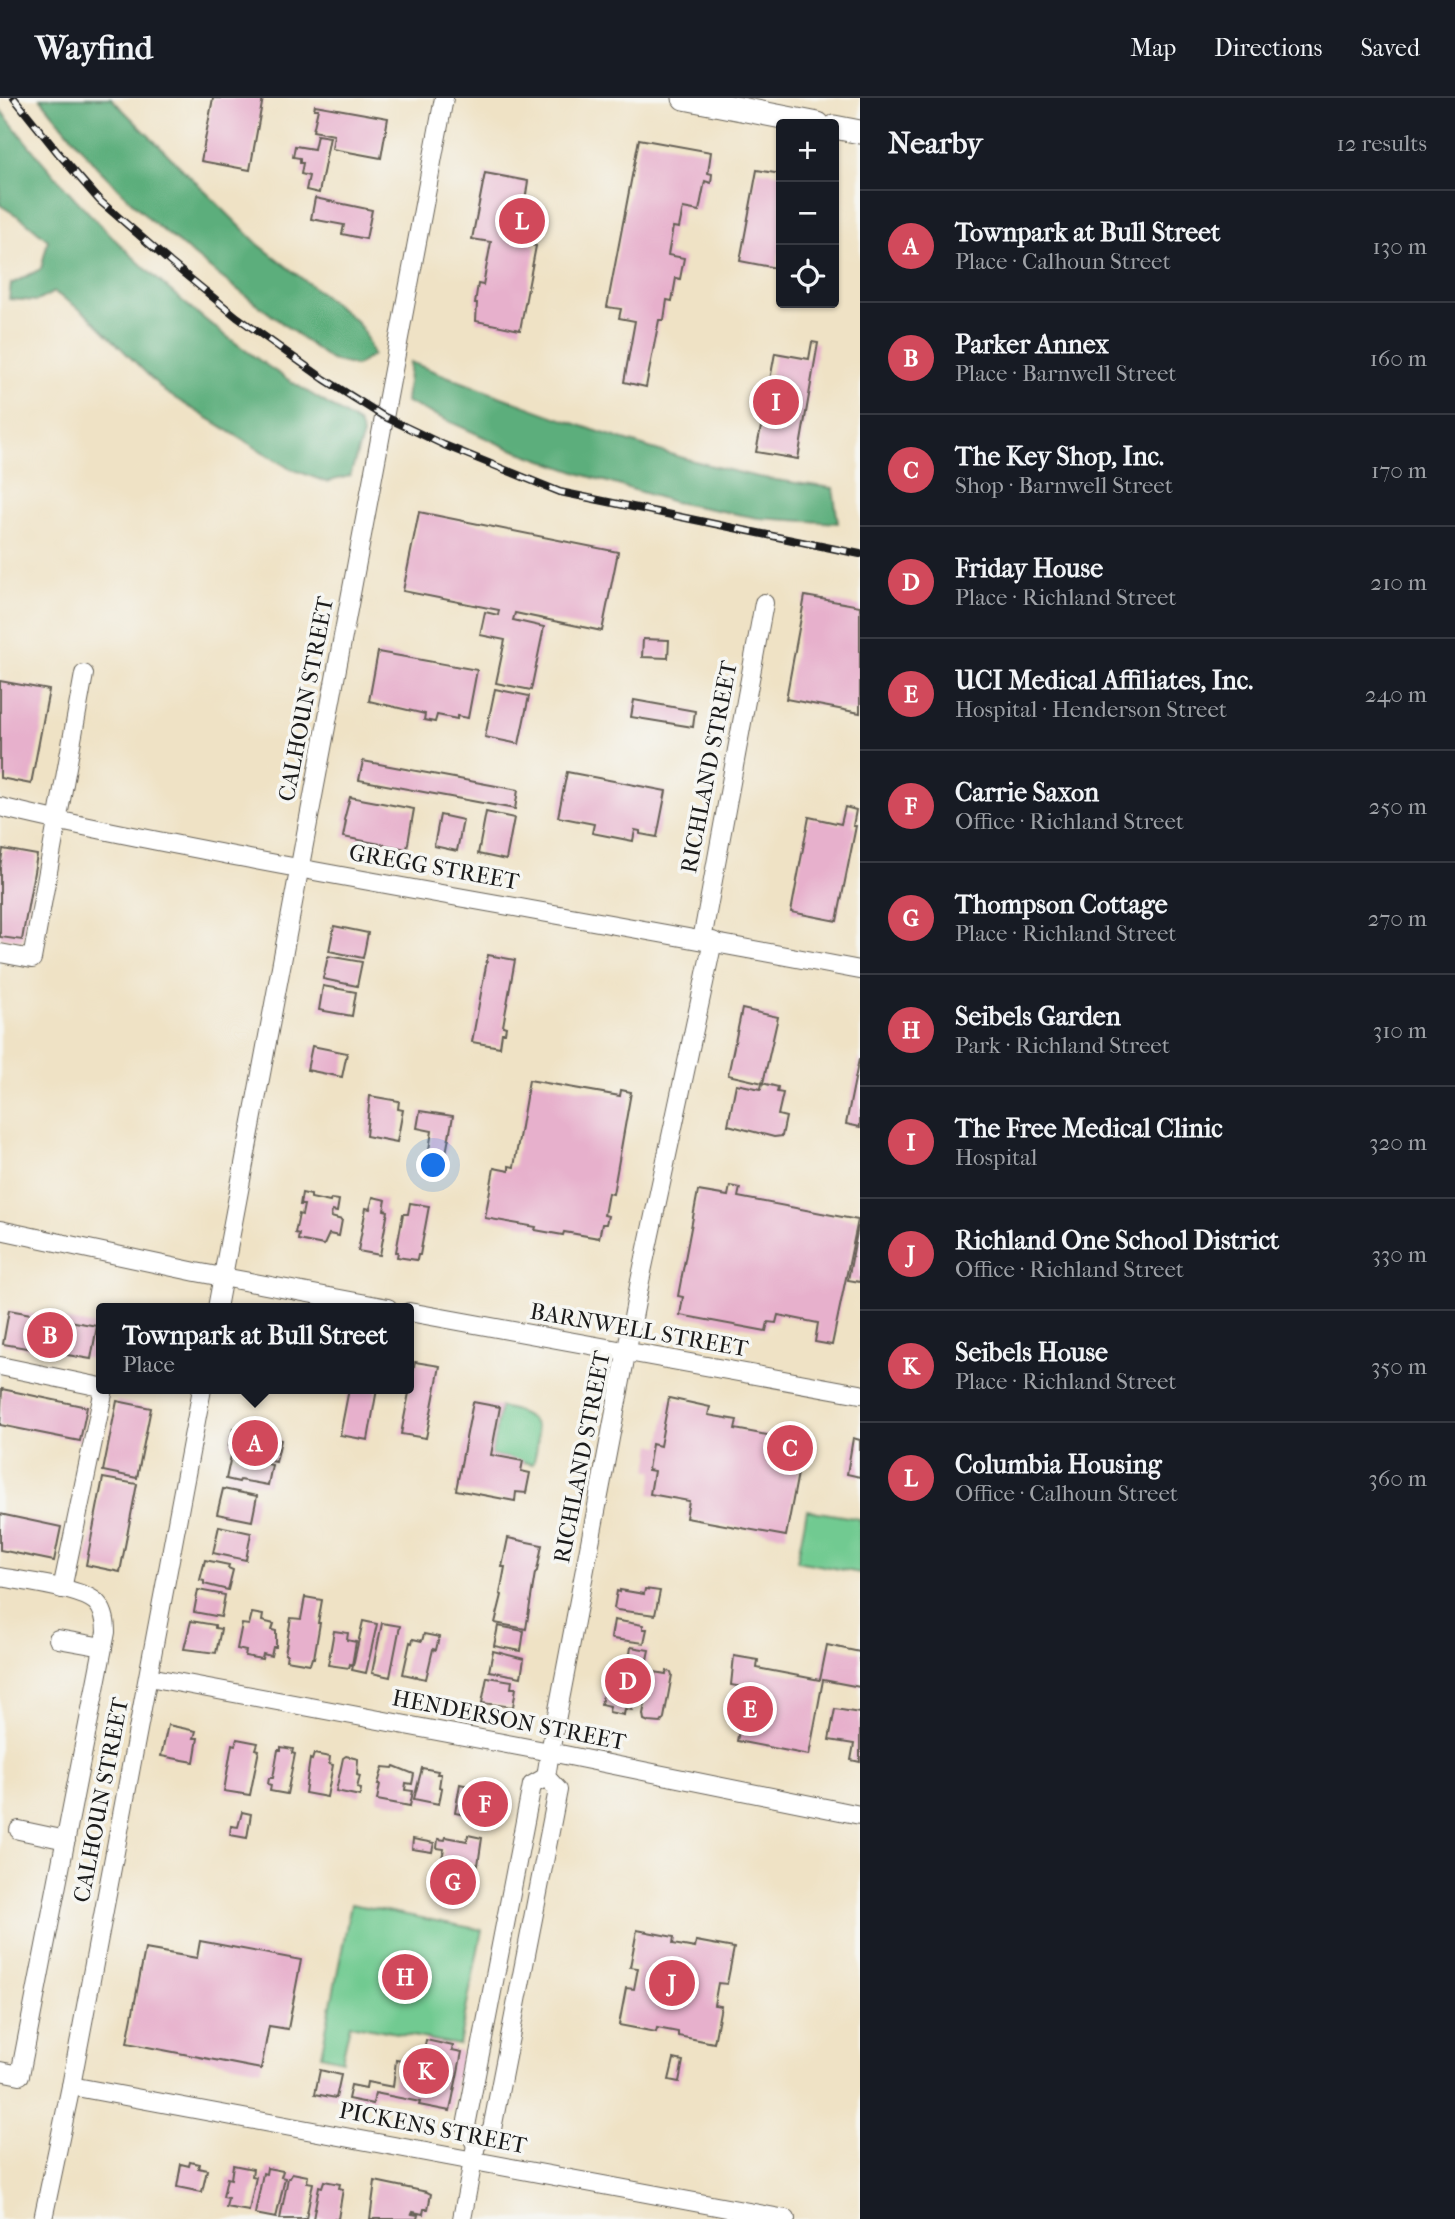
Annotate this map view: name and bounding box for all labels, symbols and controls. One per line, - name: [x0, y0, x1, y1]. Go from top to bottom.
- text: Wayfind: [35, 29, 153, 68]
- text: Map: [1130, 34, 1176, 62]
- text: Directions: [1214, 34, 1322, 62]
- text: Saved: [1360, 34, 1420, 62]
- map controls: [776, 119, 839, 308]
- button: +: [776, 119, 839, 182]
- text: Nearby: [888, 126, 983, 161]
- text: 12 results: [1337, 130, 1427, 157]
- button: −: [776, 182, 839, 245]
- pin: L: [499, 195, 545, 247]
- text: Townpark at Bull Street: [955, 217, 1220, 248]
- text: A: [904, 233, 918, 260]
- text: 130 m: [1373, 233, 1427, 260]
- button: locate: [776, 245, 839, 308]
- text: Place · Calhoun Street: [955, 248, 1171, 275]
- text: Parker Annex: [955, 329, 1109, 360]
- text: B: [904, 345, 918, 372]
- text: 160 m: [1370, 345, 1427, 372]
- text: Place · Barnwell Street: [955, 360, 1176, 387]
- pin: I: [753, 376, 799, 428]
- text: The Key Shop, Inc.: [955, 441, 1164, 472]
- text: C: [903, 457, 919, 484]
- text: 170 m: [1371, 457, 1427, 484]
- text: Shop · Barnwell Street: [955, 472, 1173, 499]
- text: Friday House: [955, 553, 1103, 584]
- text: D: [902, 569, 920, 596]
- text: 210 m: [1370, 569, 1427, 596]
- text: Place · Richland Street: [955, 584, 1177, 611]
- street label: CALHOUN STREET: [273, 594, 339, 804]
- street label: RICHLAND STREET: [675, 658, 743, 876]
- text: UCI Medical Affiliates, Inc.: [955, 665, 1253, 696]
- text: E: [904, 681, 918, 708]
- text: 240 m: [1365, 681, 1427, 708]
- text: Hospital · Henderson Street: [955, 696, 1227, 723]
- text: Carrie Saxon: [955, 777, 1099, 808]
- text: F: [905, 793, 917, 820]
- text: 250 m: [1369, 793, 1427, 820]
- text: Office · Richland Street: [955, 808, 1184, 835]
- street label: GREGG STREET: [347, 839, 522, 895]
- text: Thompson Cottage: [955, 889, 1168, 920]
- text: G: [903, 905, 919, 932]
- text: 270 m: [1367, 905, 1427, 932]
- text: Place · Richland Street: [955, 920, 1177, 947]
- text: Seibels Garden: [955, 1001, 1121, 1032]
- text: H: [902, 1017, 920, 1044]
- text: 310 m: [1373, 1017, 1427, 1044]
- text: Park · Richland Street: [955, 1032, 1170, 1059]
- text: The Free Medical Clinic: [955, 1113, 1223, 1144]
- text: I: [907, 1129, 915, 1156]
- text: 320 m: [1369, 1129, 1427, 1156]
- text: Hospital: [955, 1144, 1037, 1171]
- your location: [416, 1148, 450, 1182]
- text: Richland One School District: [955, 1225, 1279, 1256]
- text: J: [907, 1241, 915, 1268]
- text: 330 m: [1371, 1241, 1427, 1268]
- text: Office · Richland Street: [955, 1256, 1184, 1283]
- street label: BARNWELL STREET: [528, 1298, 751, 1363]
- popup: [96, 1303, 414, 1394]
- pin: B: [27, 1309, 73, 1361]
- text: Townpark at Bull Street: [122, 1320, 388, 1351]
- text: Seibels House: [955, 1337, 1108, 1368]
- street label: RICHLAND STREET: [548, 1348, 616, 1566]
- text: Place: [122, 1351, 175, 1378]
- text: K: [903, 1353, 919, 1380]
- text: 350 m: [1371, 1353, 1427, 1380]
- text: Place · Richland Street: [955, 1368, 1177, 1395]
- pin: A: [232, 1417, 278, 1469]
- pin: C: [767, 1422, 813, 1474]
- text: Columbia Housing: [955, 1449, 1162, 1480]
- text: L: [904, 1465, 918, 1492]
- text: 360 m: [1368, 1465, 1427, 1492]
- text: Office · Calhoun Street: [955, 1480, 1178, 1507]
- pin: D: [605, 1655, 651, 1707]
- pin: E: [727, 1683, 773, 1735]
- street label: HENDERSON STREET: [390, 1684, 629, 1756]
- street label: CALHOUN STREET: [68, 1695, 134, 1905]
- pin: F: [462, 1778, 508, 1830]
- pin: G: [430, 1856, 476, 1908]
- pin: H: [382, 1951, 428, 2003]
- pin: J: [649, 1957, 695, 2009]
- pin: K: [403, 2045, 449, 2097]
- street label: PICKENS STREET: [337, 2097, 530, 2160]

